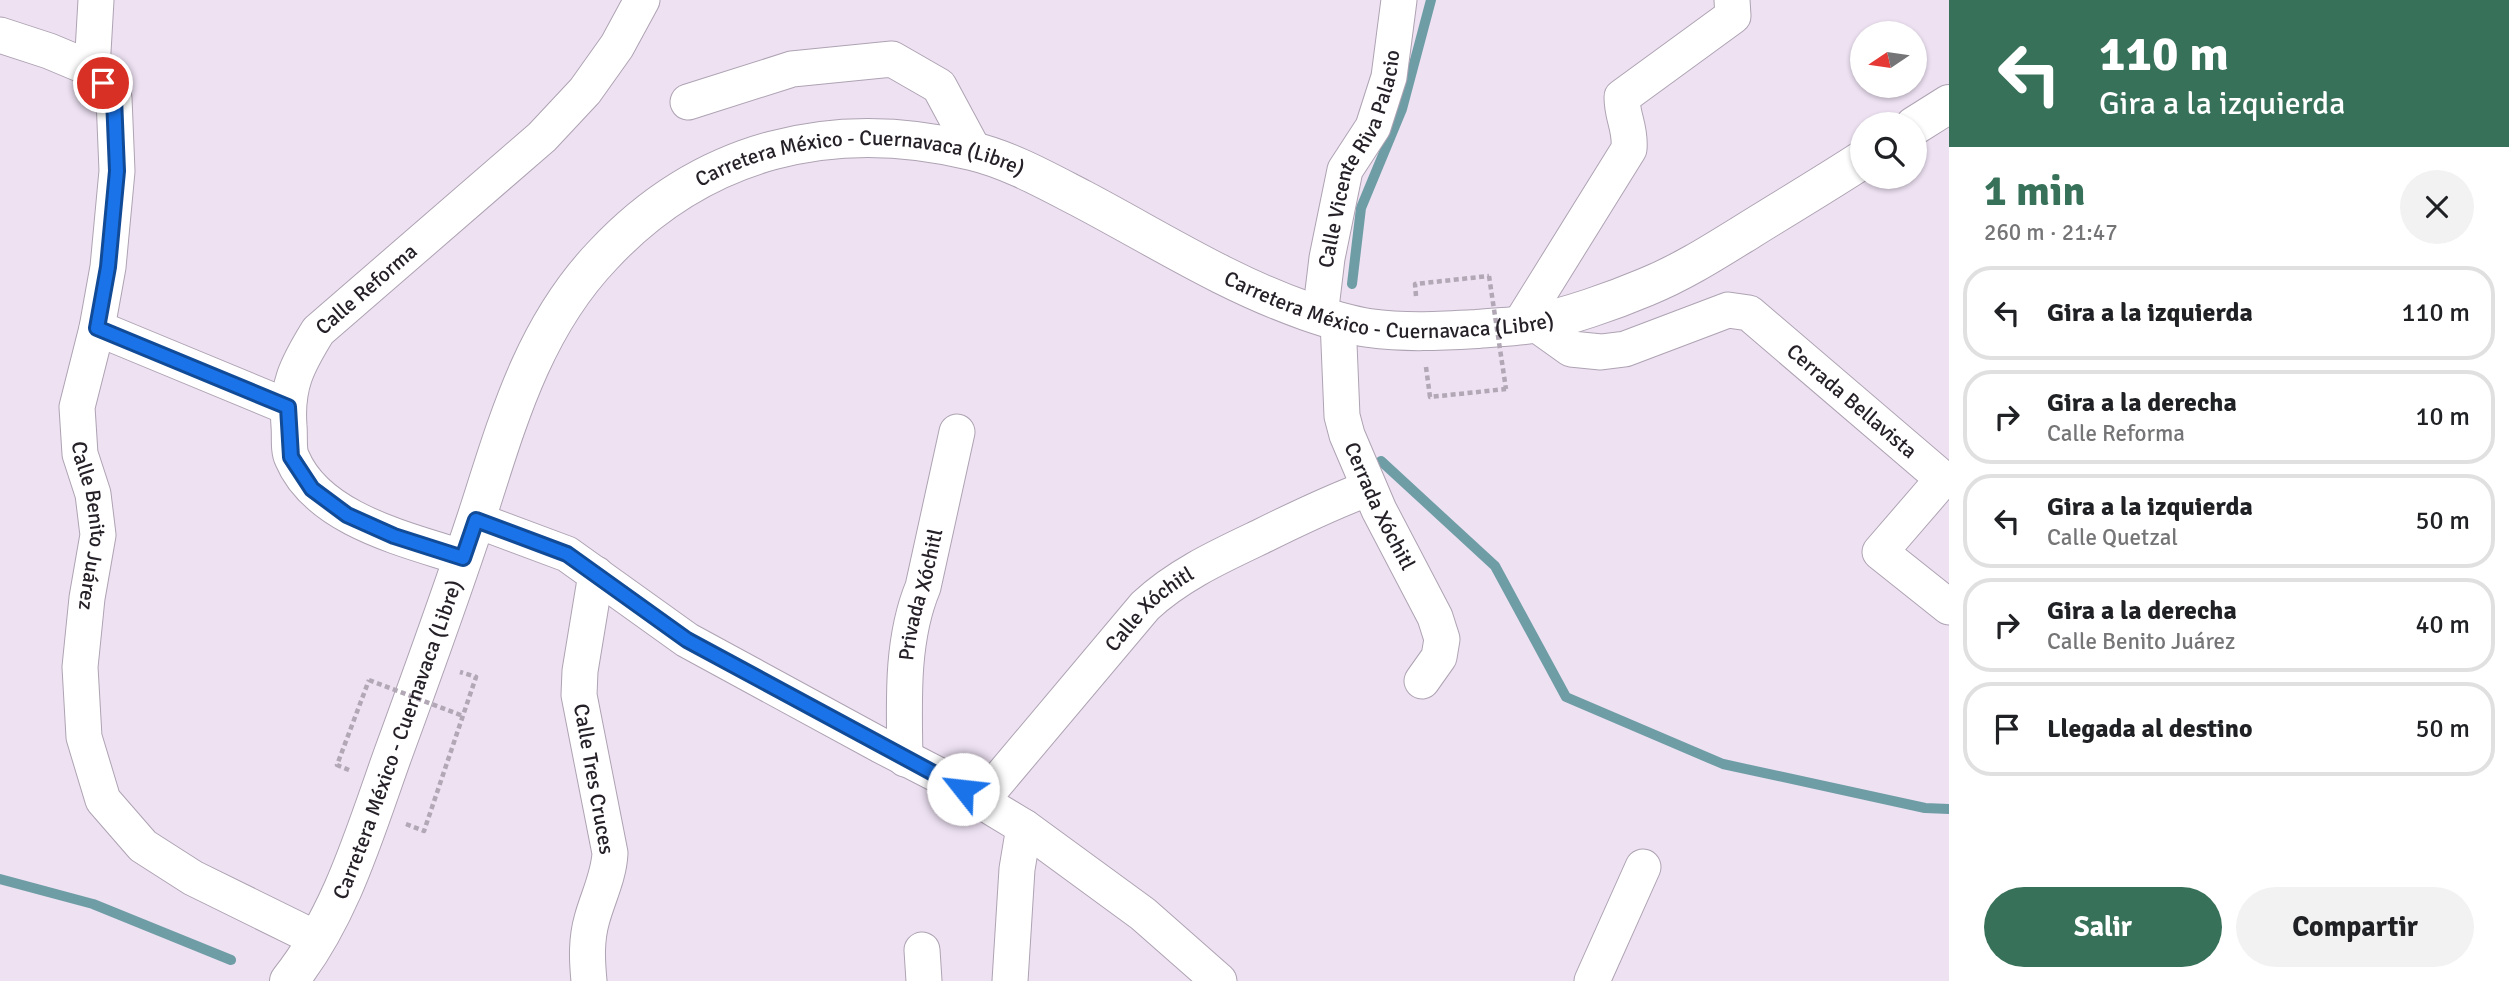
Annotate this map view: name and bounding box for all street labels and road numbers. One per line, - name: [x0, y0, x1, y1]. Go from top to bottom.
- street label: Calle Vicente Riva Palacio: [1313, 48, 1405, 269]
- street label: Carretera México - Cuernavaca (Libre): [691, 163, 1029, 199]
- street label: Calle Reforma: [310, 238, 422, 340]
- street label: Carretera México - Cuernavaca (Libre): [1220, 265, 1556, 344]
- street label: Cerrada Bellavista: [1781, 338, 1922, 464]
- street label: Cerrada Xóchitl: [1339, 438, 1421, 575]
- street label: Calle Benito Juárez: [66, 441, 111, 611]
- street label: Privada Xóchitl: [893, 526, 948, 662]
- street label: Calle Xóchitl: [1099, 561, 1198, 657]
- street label: Carretera México - Cuernavaca (Libre): [327, 576, 468, 903]
- street label: Calle Tres Cruces: [568, 702, 620, 856]

